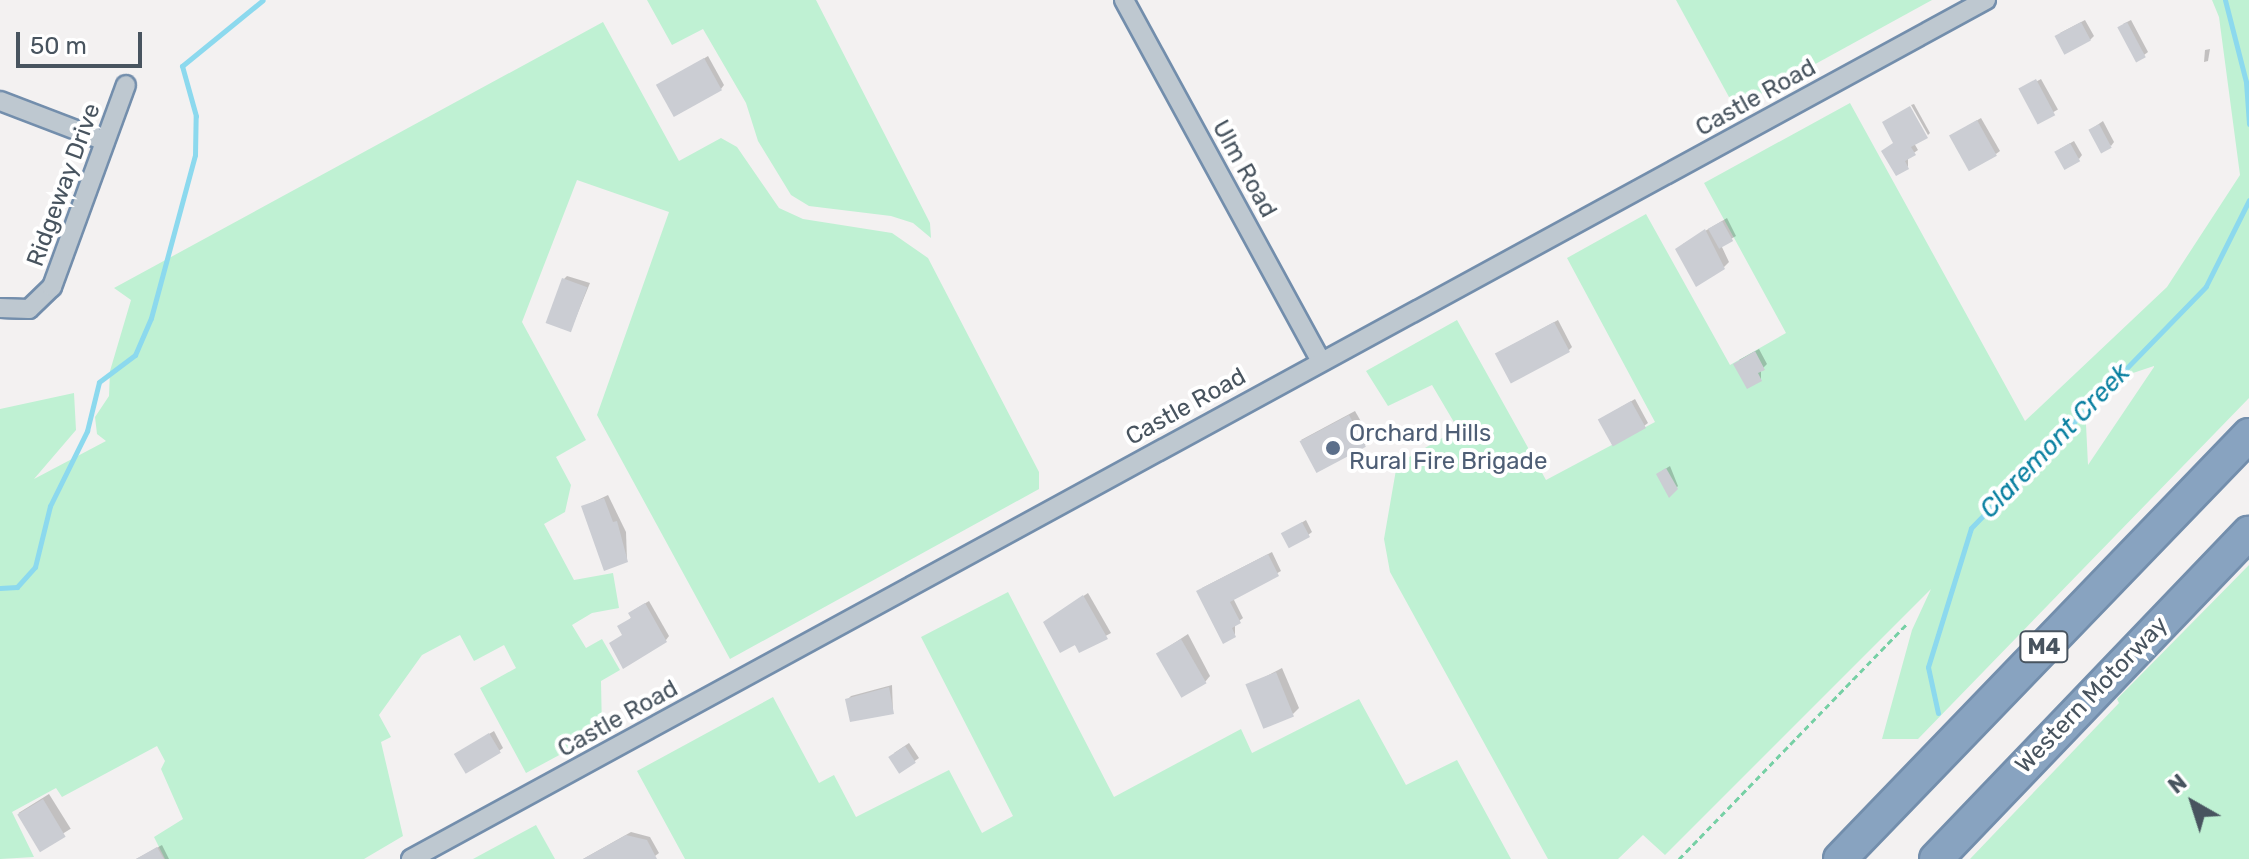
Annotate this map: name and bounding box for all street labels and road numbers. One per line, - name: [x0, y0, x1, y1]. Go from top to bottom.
- street label: Castle Road: [1691, 53, 1821, 143]
- street label: Ridgeway Drive: [21, 99, 107, 271]
- street label: Ulm Road: [1206, 115, 1282, 223]
- street label: Castle Road: [1121, 362, 1251, 452]
- street label: Western Motorway: [2010, 611, 2174, 779]
- road number: M4: [2018, 629, 2070, 665]
- street label: Castle Road: [553, 674, 683, 764]

